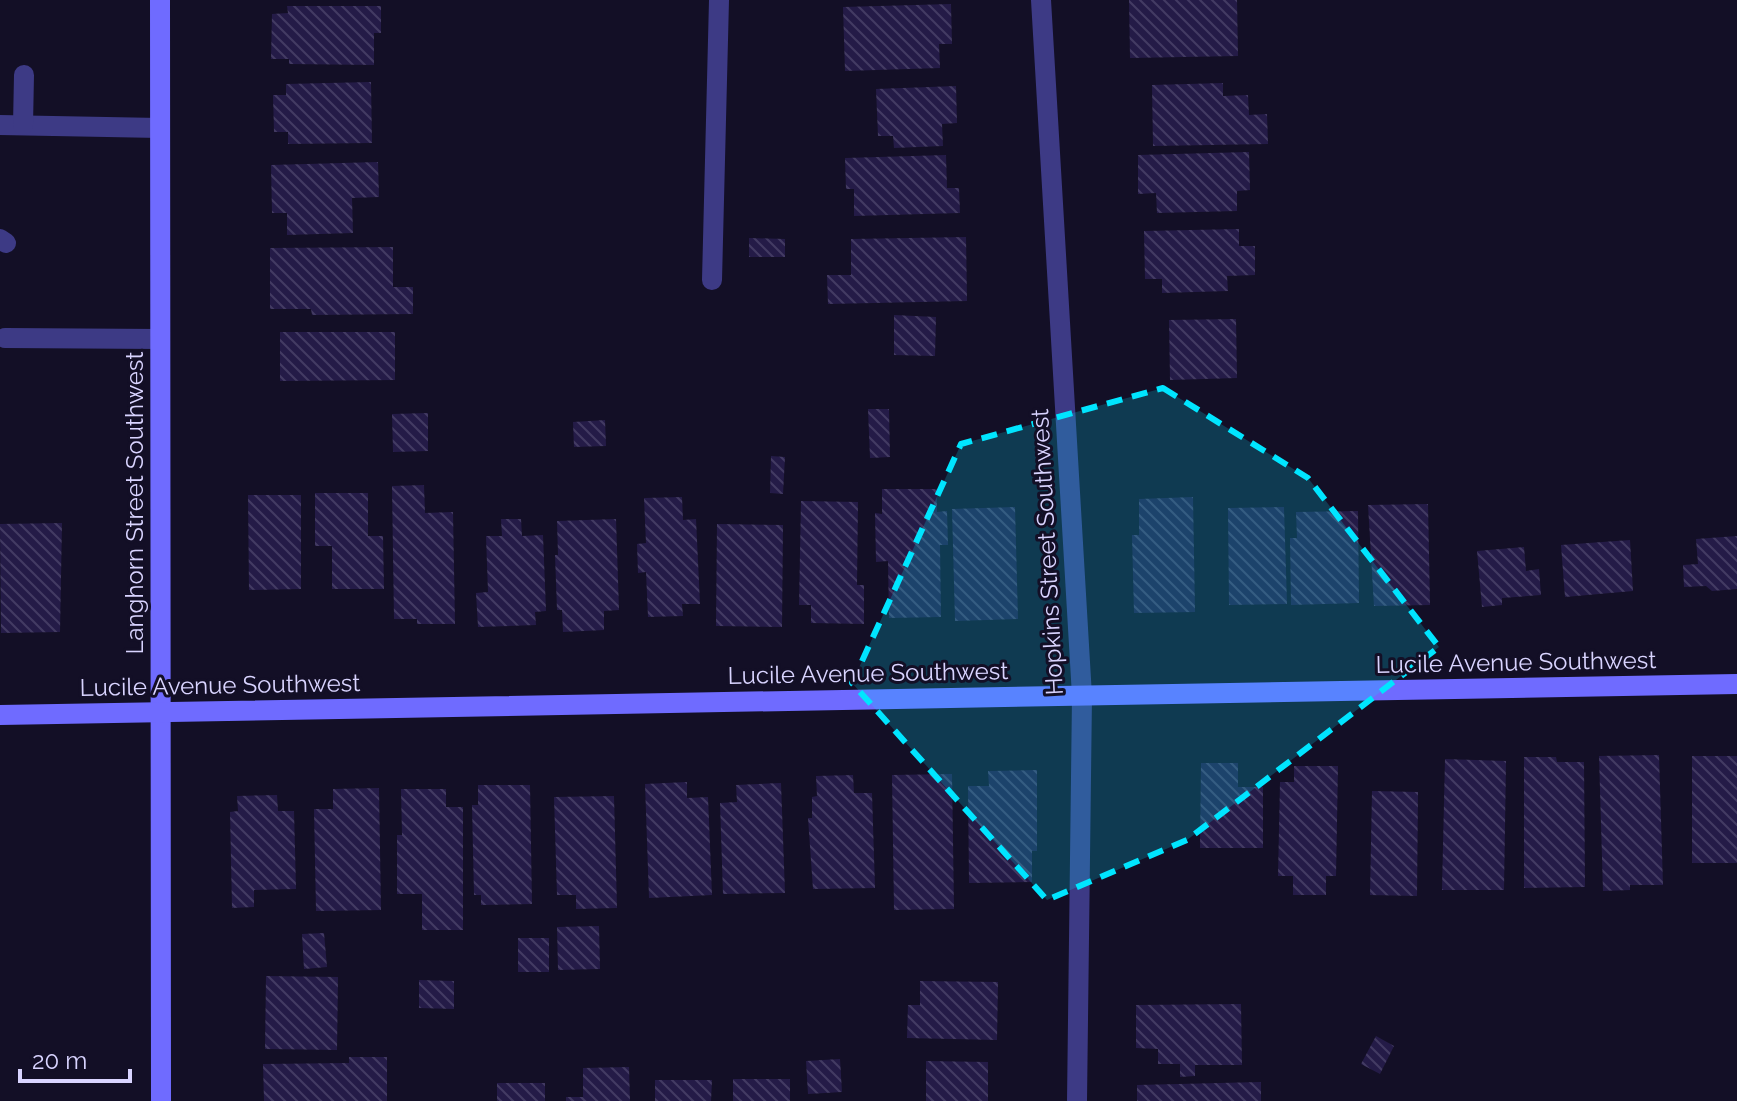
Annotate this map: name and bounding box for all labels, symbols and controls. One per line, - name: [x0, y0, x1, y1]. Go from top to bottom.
- street label: Langhorn Street Southwest: [120, 351, 149, 655]
- street label: Hopkins Street Southwest: [1025, 408, 1069, 696]
- street label: Lucile Avenue Southwest: [1375, 645, 1657, 679]
- street label: Lucile Avenue Southwest: [727, 656, 1009, 690]
- street label: Lucile Avenue Southwest: [79, 668, 361, 702]
- scale bar: [20, 1033, 130, 1083]
- text: 20 m: [32, 1046, 87, 1075]

